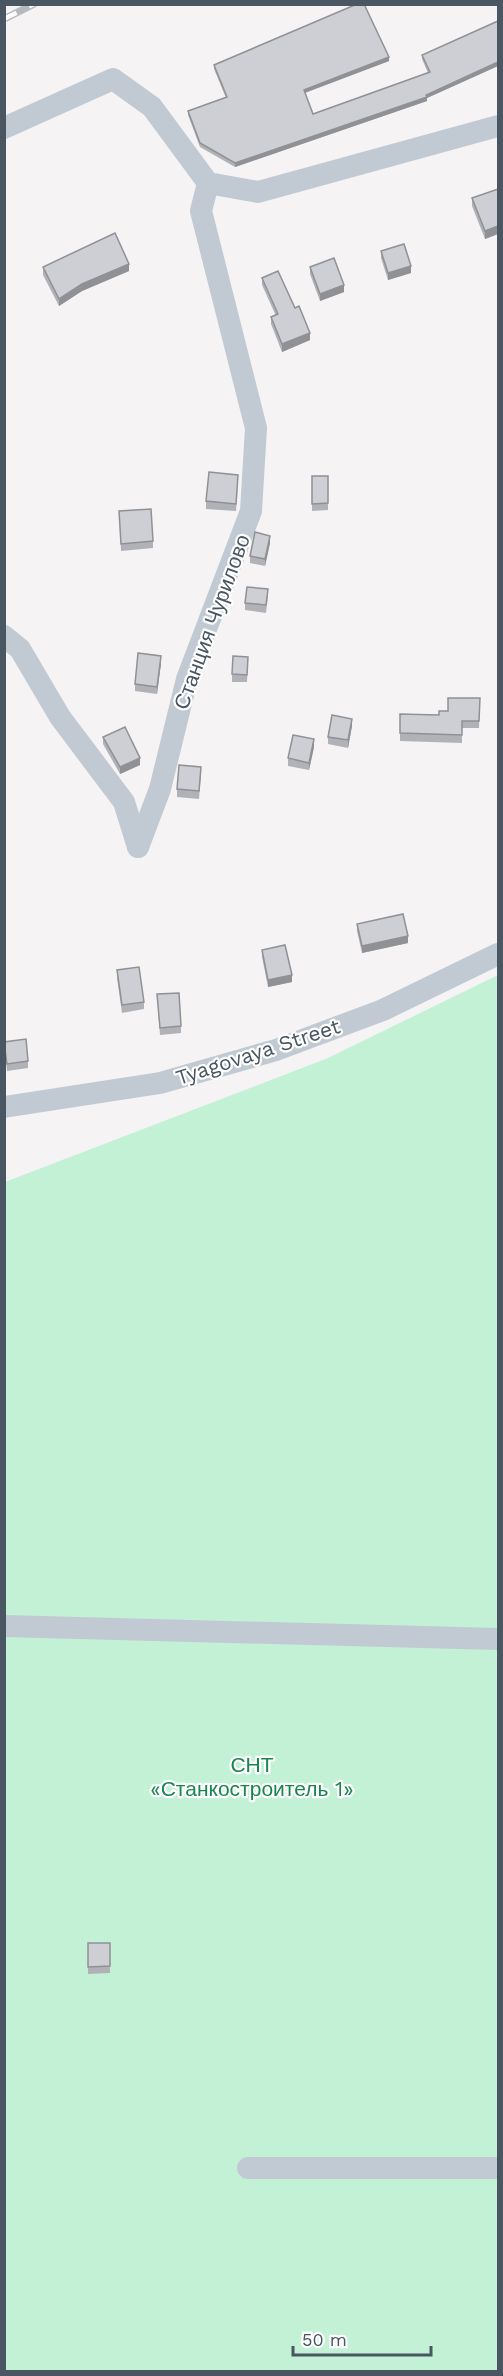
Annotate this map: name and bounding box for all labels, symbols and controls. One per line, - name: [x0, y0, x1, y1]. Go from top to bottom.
- street label: Станция Чурилово: [168, 531, 255, 713]
- street label: Tyagovaya Street: [172, 1013, 343, 1090]
- park label: СНТ «Станкостроитель 1»: [150, 1752, 354, 1801]
- scale bar: [293, 2319, 431, 2357]
- text: 50 m: [302, 2329, 347, 2350]

